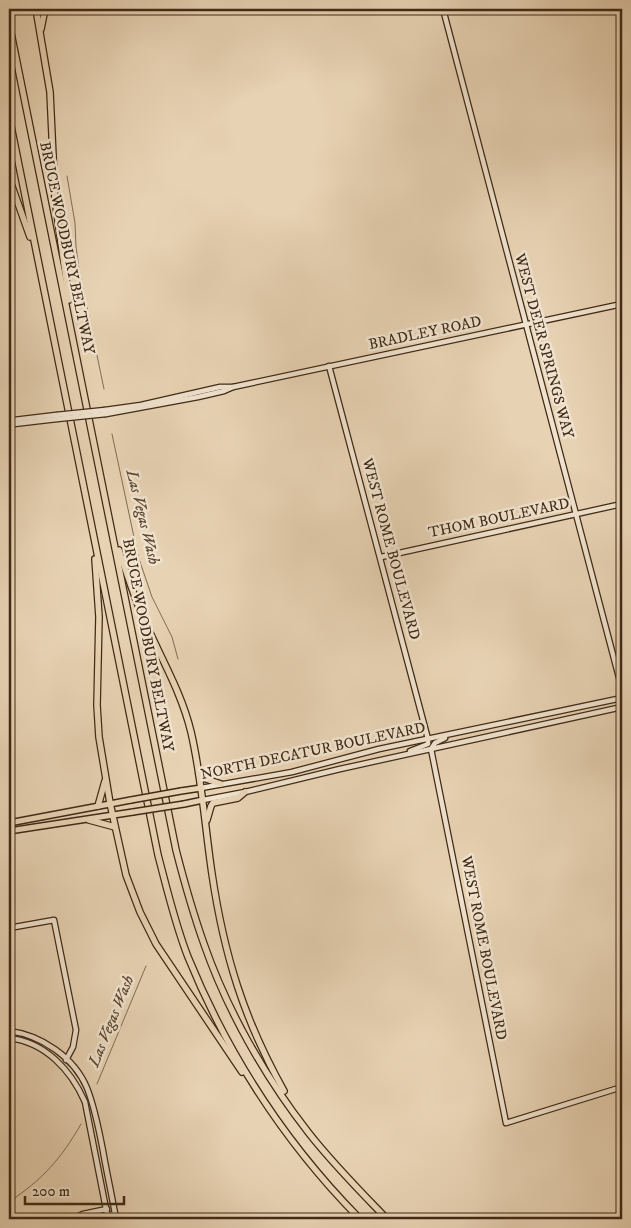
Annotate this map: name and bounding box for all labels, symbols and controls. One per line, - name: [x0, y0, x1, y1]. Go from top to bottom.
- street label: BRUCE WOODBURY BELTWAY: [35, 140, 99, 357]
- street label: WEST DEER SPRINGS WAY: [510, 250, 578, 441]
- street label: BRADLEY ROAD: [367, 312, 483, 354]
- street label: WEST ROME BOULEVARD: [357, 455, 424, 642]
- water label: Las Vegas Wash: [121, 467, 164, 566]
- street label: THOM BOULEVARD: [427, 494, 571, 542]
- street label: BRUCE WOODBURY BELTWAY: [118, 537, 178, 754]
- street label: NORTH DECATUR BOULEVARD: [199, 718, 427, 784]
- street label: WEST ROME BOULEVARD: [457, 853, 511, 1042]
- water label: Las Vegas Wash: [83, 972, 138, 1071]
- scale bar: [25, 1173, 124, 1205]
- text: 200 m: [32, 1182, 70, 1201]

